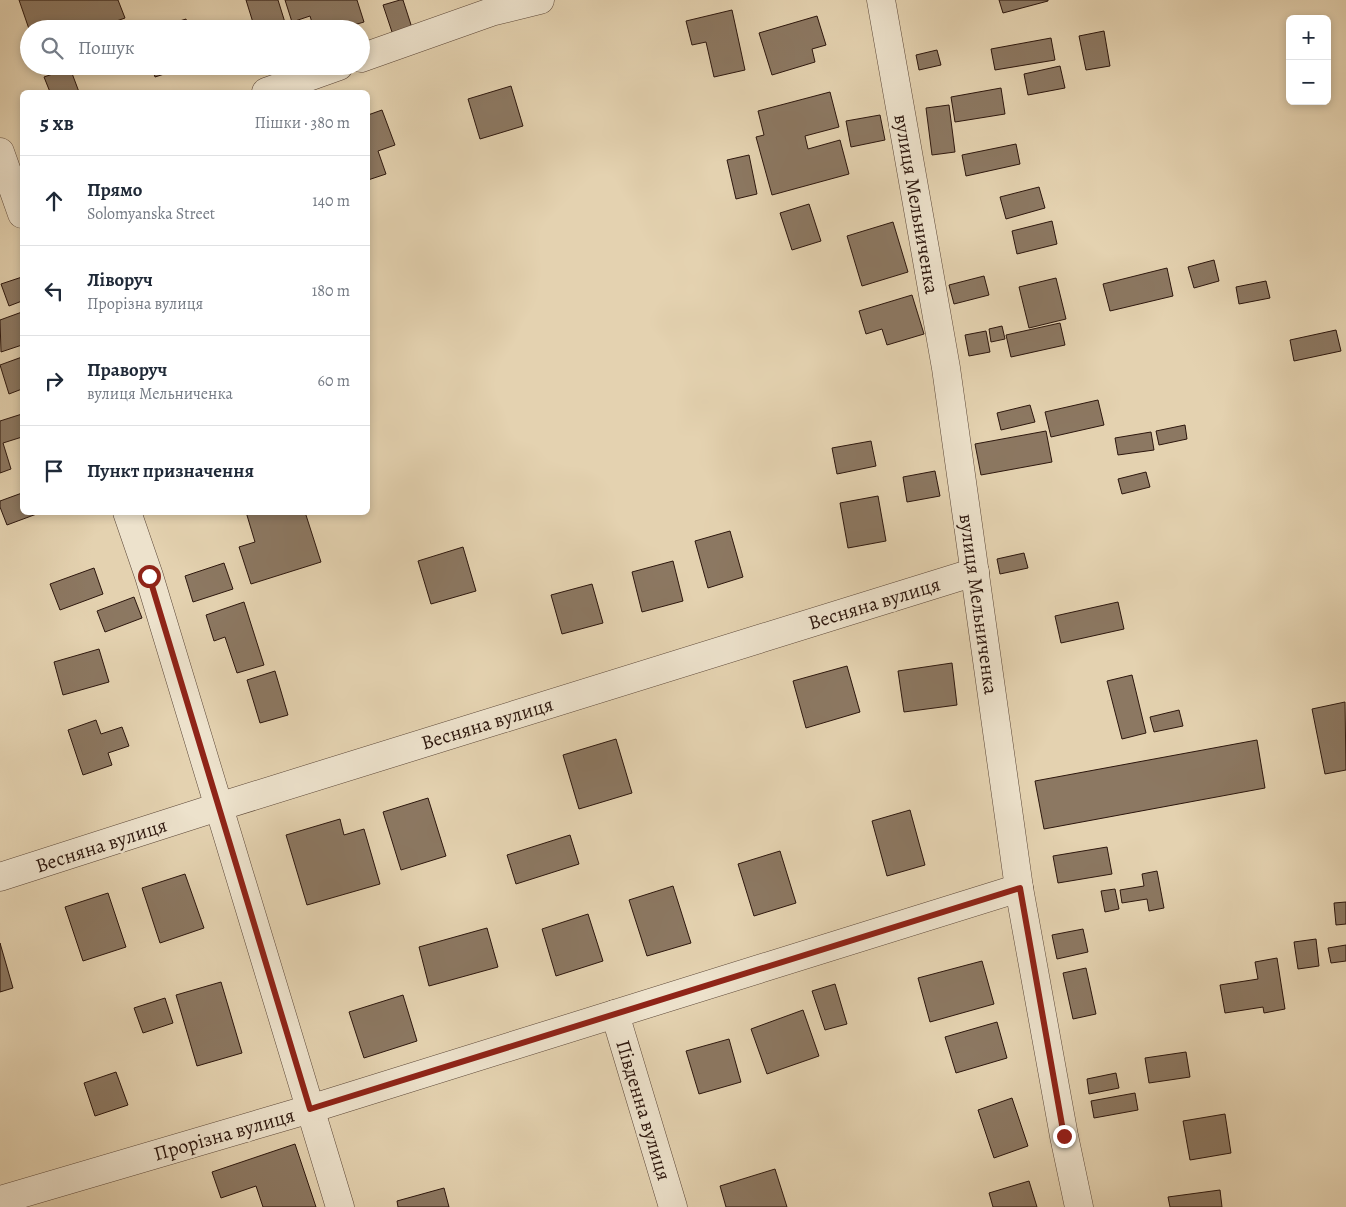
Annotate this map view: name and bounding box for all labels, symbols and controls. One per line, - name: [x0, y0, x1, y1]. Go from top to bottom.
- map controls: [1286, 15, 1331, 105]
- button: +: [1286, 15, 1331, 60]
- search box: [20, 20, 370, 75]
- icon: search: [38, 34, 66, 62]
- text: Пошук: [78, 35, 135, 61]
- button: −: [1286, 60, 1331, 105]
- text: 5 хв: [40, 109, 74, 137]
- text: Пішки · 380 m: [255, 112, 350, 134]
- street label: вулиця Мельниченка: [887, 112, 946, 297]
- text: Прямо: [87, 177, 142, 203]
- icon: ahead: [40, 187, 68, 215]
- text: 140 m: [312, 190, 350, 212]
- text: Solomyanska Street: [87, 203, 215, 225]
- text: Ліворуч: [87, 267, 153, 293]
- icon: left: [40, 277, 68, 305]
- text: 180 m: [312, 280, 350, 302]
- text: Прорізна вулиця: [87, 293, 203, 315]
- text: Праворуч: [87, 357, 167, 383]
- icon: right: [40, 367, 68, 395]
- text: 60 m: [318, 370, 350, 392]
- text: вулиця Мельниченка: [87, 383, 233, 405]
- icon: arrive: [40, 457, 68, 485]
- text: Пункт призначення: [87, 458, 254, 484]
- street label: вулиця Мельниченка: [952, 512, 1005, 697]
- route start: [138, 565, 161, 588]
- street label: Весняна вулиця: [805, 571, 943, 636]
- street label: Весняна вулиця: [418, 691, 556, 756]
- street label: Весняна вулиця: [32, 812, 170, 879]
- street label: Південна вулиця: [609, 1037, 678, 1184]
- street label: Прорізна вулиця: [151, 1101, 298, 1167]
- route end: [1053, 1125, 1076, 1148]

